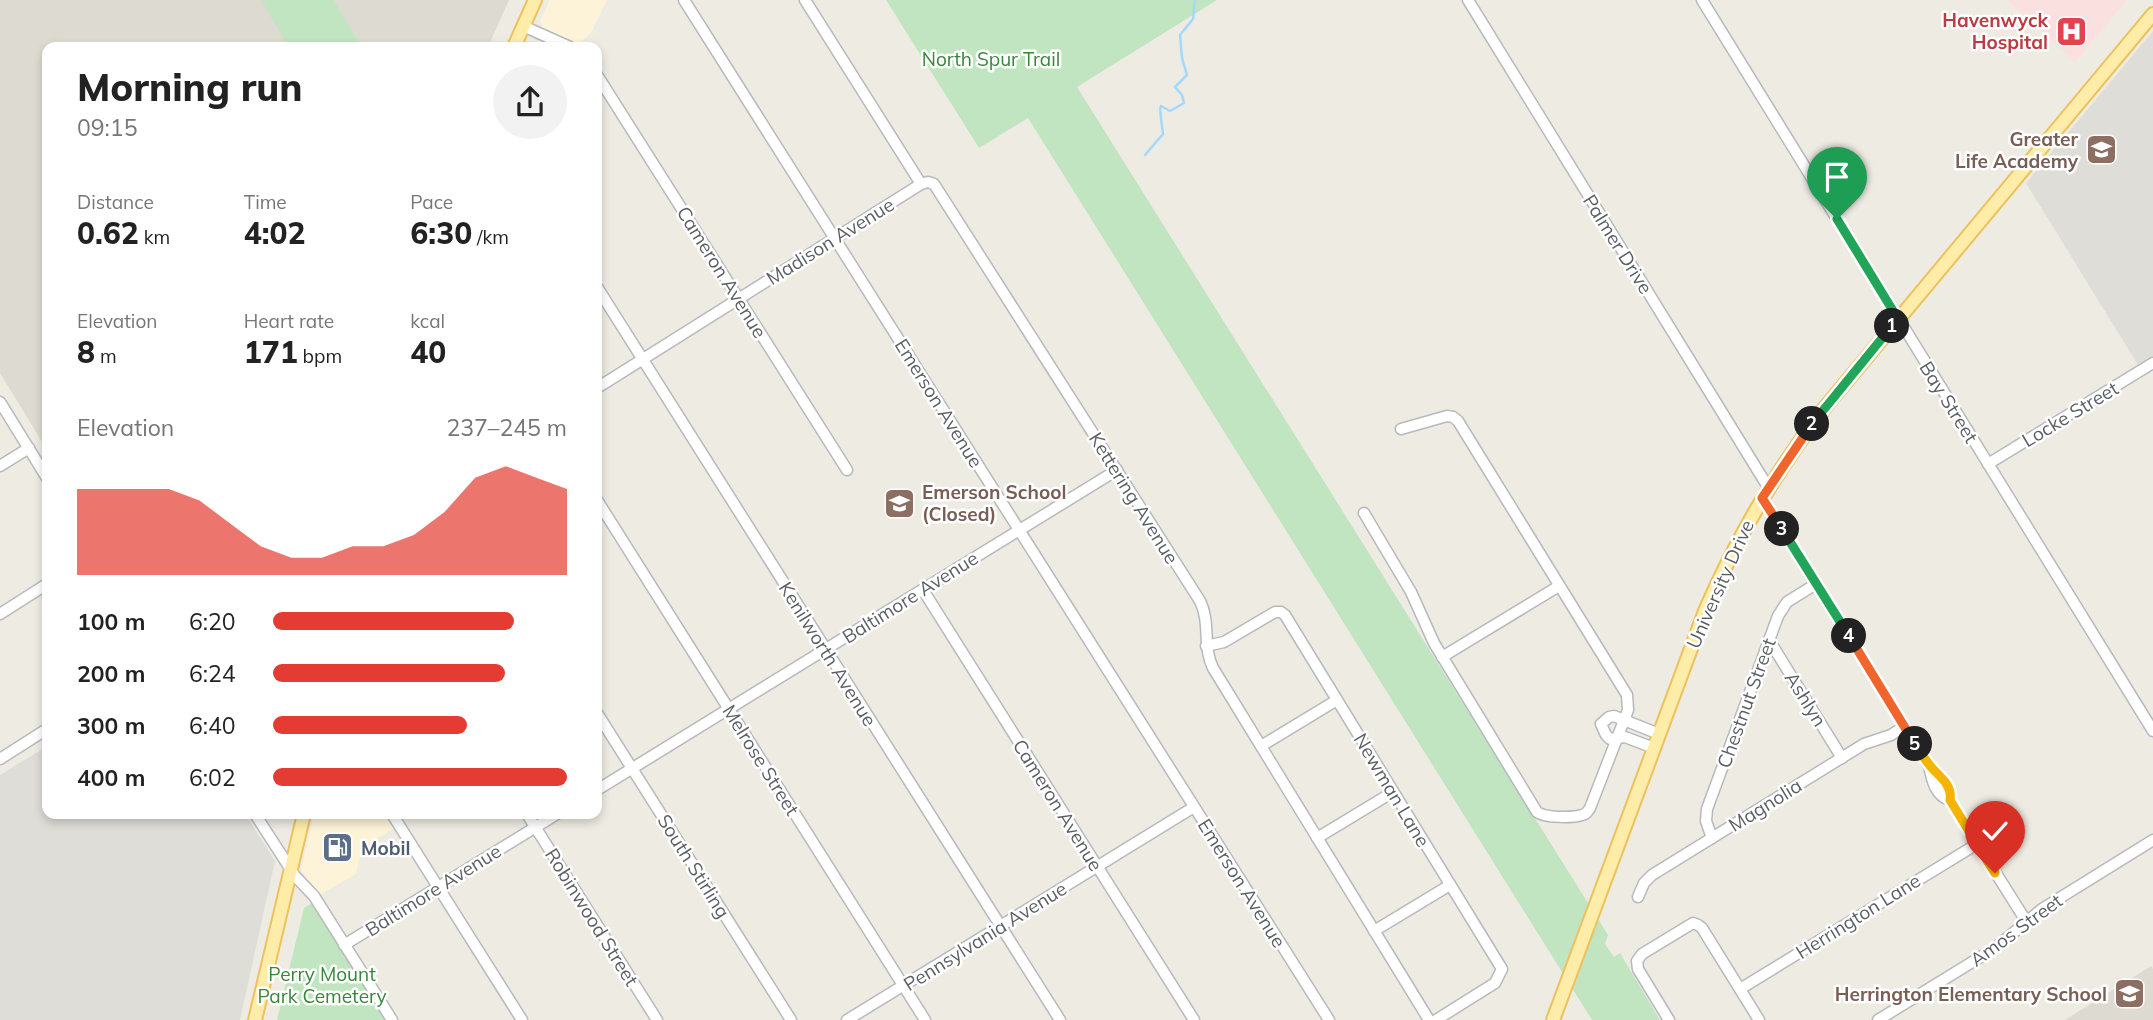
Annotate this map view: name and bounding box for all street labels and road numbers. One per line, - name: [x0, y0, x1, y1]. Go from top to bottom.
- street label: Palmer Drive: [1578, 190, 1658, 298]
- street label: Madison Avenue: [762, 192, 898, 290]
- street label: Cameron Avenue: [672, 202, 772, 342]
- street label: Emerson Avenue: [890, 334, 988, 472]
- street label: Bay Street: [1914, 357, 1984, 448]
- street label: Locke Street: [2018, 376, 2123, 452]
- street label: Kettering Avenue: [1084, 428, 1184, 568]
- street label: University Drive: [1681, 516, 1759, 652]
- street label: Baltimore Avenue: [838, 546, 982, 648]
- street label: Kenilworth Avenue: [774, 577, 882, 731]
- street label: Chestnut Street: [1711, 634, 1781, 771]
- street label: Ashlyn: [1780, 667, 1832, 731]
- street label: Melrose Street: [717, 700, 805, 820]
- street label: Newman Lane: [1349, 729, 1435, 851]
- street label: Cameron Avenue: [1008, 735, 1108, 875]
- street label: Magnolia: [1724, 773, 1806, 837]
- street label: South Stirling: [653, 810, 735, 922]
- street label: Emerson Avenue: [1193, 814, 1291, 952]
- street label: Baltimore Avenue: [361, 839, 505, 941]
- street label: Robinwood Street: [540, 844, 644, 991]
- street label: Herrington Lane: [1791, 868, 1925, 964]
- street label: Pennsylvania Avenue: [899, 876, 1071, 996]
- street label: Amos Street: [1965, 888, 2067, 972]

